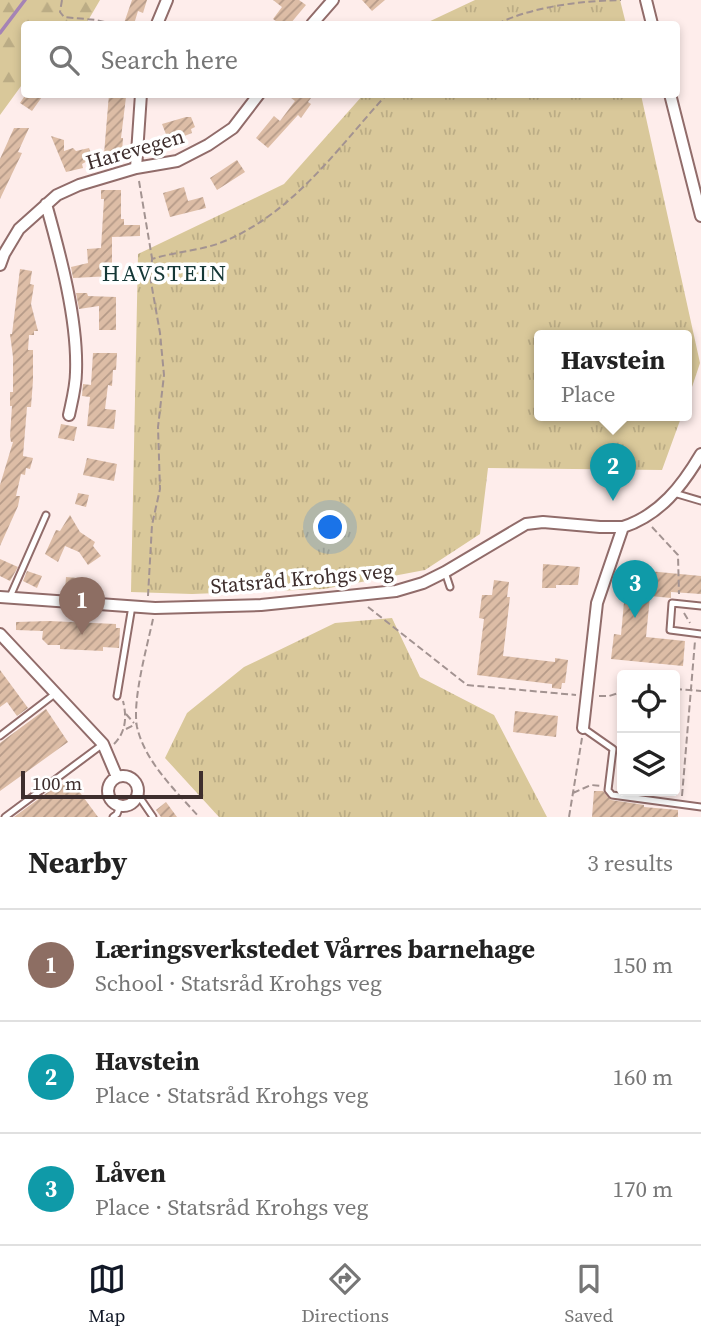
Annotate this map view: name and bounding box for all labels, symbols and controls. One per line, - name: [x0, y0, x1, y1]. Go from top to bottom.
- search box: [21, 21, 680, 98]
- icon: search: [45, 41, 83, 79]
- text: Search here: [101, 42, 238, 78]
- street label: Harevegen: [83, 121, 188, 177]
- district label: HAVSTEIN: [102, 257, 228, 289]
- popup: [534, 330, 692, 421]
- text: Havstein: [561, 342, 665, 378]
- text: Place: [561, 378, 615, 410]
- pin: 2: [590, 443, 636, 501]
- your location: [313, 510, 347, 544]
- street label: Statsråd Krohgs veg: [209, 556, 395, 600]
- pin: 3: [612, 560, 658, 618]
- pin: 1: [59, 577, 105, 635]
- map controls: [617, 670, 680, 796]
- button: locate: [617, 670, 680, 733]
- button: layers: [617, 733, 680, 796]
- scale bar: [21, 768, 203, 800]
- text: 100 m: [32, 770, 82, 796]
- text: Nearby: [28, 842, 127, 883]
- text: 3 results: [587, 847, 673, 879]
- text: Læringsverkstedet Vårres barnehage: [95, 931, 535, 967]
- text: 1: [45, 949, 57, 981]
- text: 150 m: [612, 949, 673, 981]
- text: School · Statsråd Krohgs veg: [95, 967, 382, 999]
- text: Havstein: [95, 1043, 200, 1079]
- text: 2: [45, 1061, 57, 1093]
- text: 160 m: [612, 1061, 673, 1093]
- text: Place · Statsråd Krohgs veg: [95, 1079, 368, 1111]
- text: Låven: [95, 1155, 166, 1191]
- text: 3: [45, 1173, 57, 1205]
- text: 170 m: [612, 1173, 673, 1205]
- text: Place · Statsråd Krohgs veg: [95, 1191, 368, 1223]
- tab: Map: [88, 1260, 126, 1328]
- tab: Directions: [301, 1260, 389, 1328]
- tab: Saved: [565, 1260, 613, 1328]

